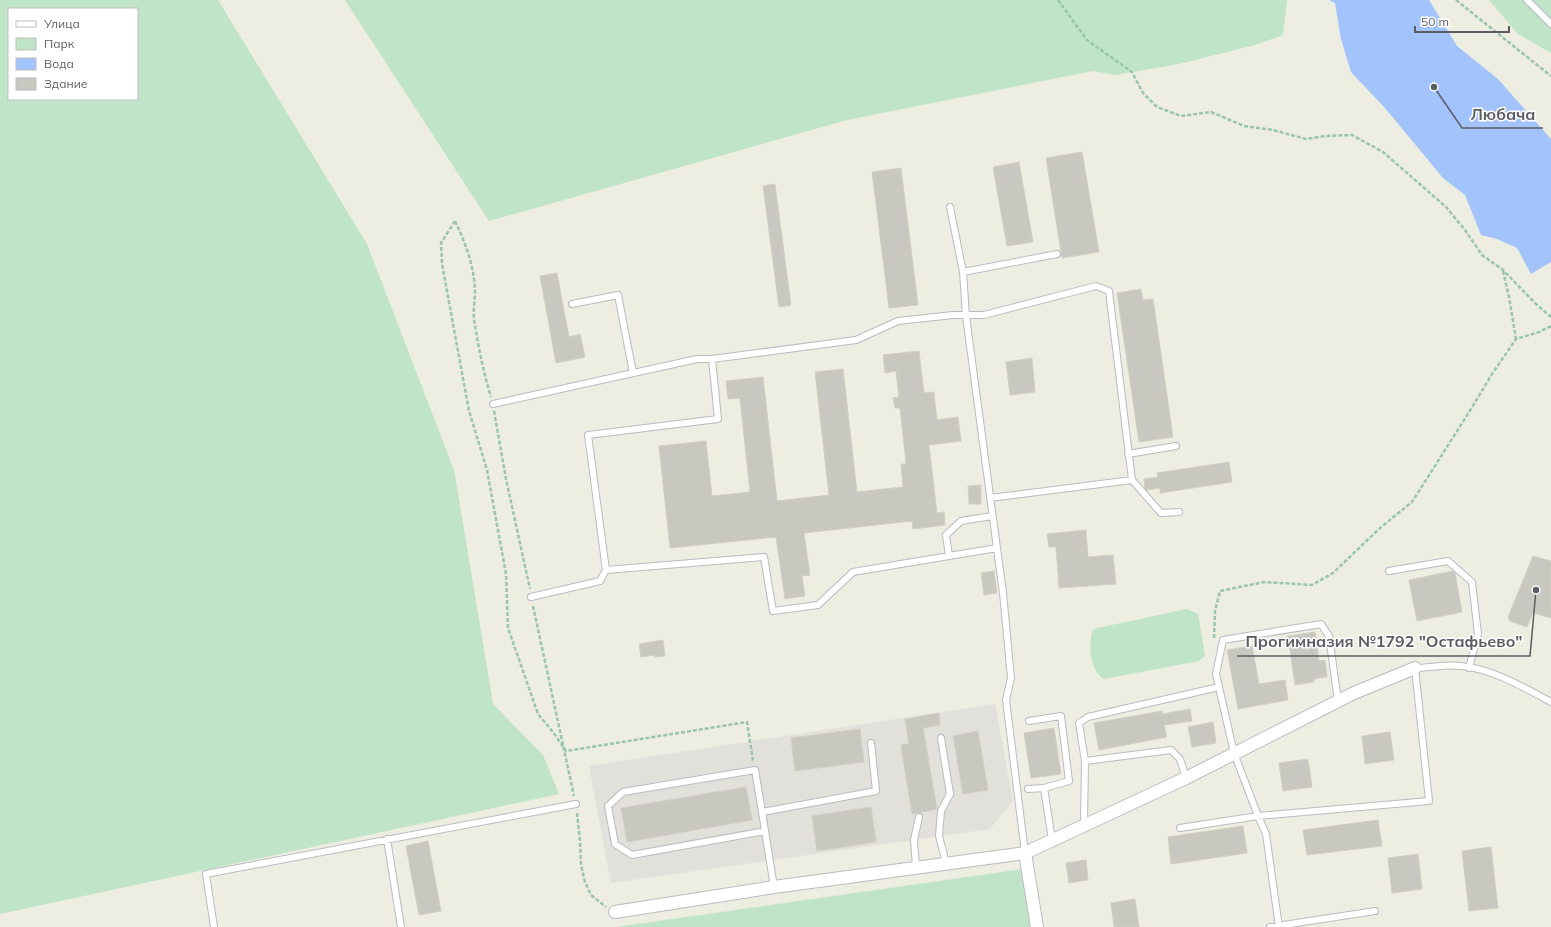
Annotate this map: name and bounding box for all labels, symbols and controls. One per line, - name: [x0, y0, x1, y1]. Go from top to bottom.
- legend: [8, 8, 138, 100]
- scale bar: [1415, 8, 1509, 34]
- text: 50 m: [1421, 14, 1449, 29]
- text: Улица: [43, 16, 80, 31]
- text: Парк: [44, 36, 75, 51]
- text: Вода: [44, 56, 74, 71]
- text: Здание: [44, 76, 88, 91]
- callout: Любача: [1462, 100, 1543, 128]
- text: Любача: [1470, 104, 1536, 124]
- callout: Прогимназия №1792 "Остафьево": [1237, 628, 1530, 656]
- text: Прогимназия №1792 "Остафьево": [1245, 631, 1523, 651]

